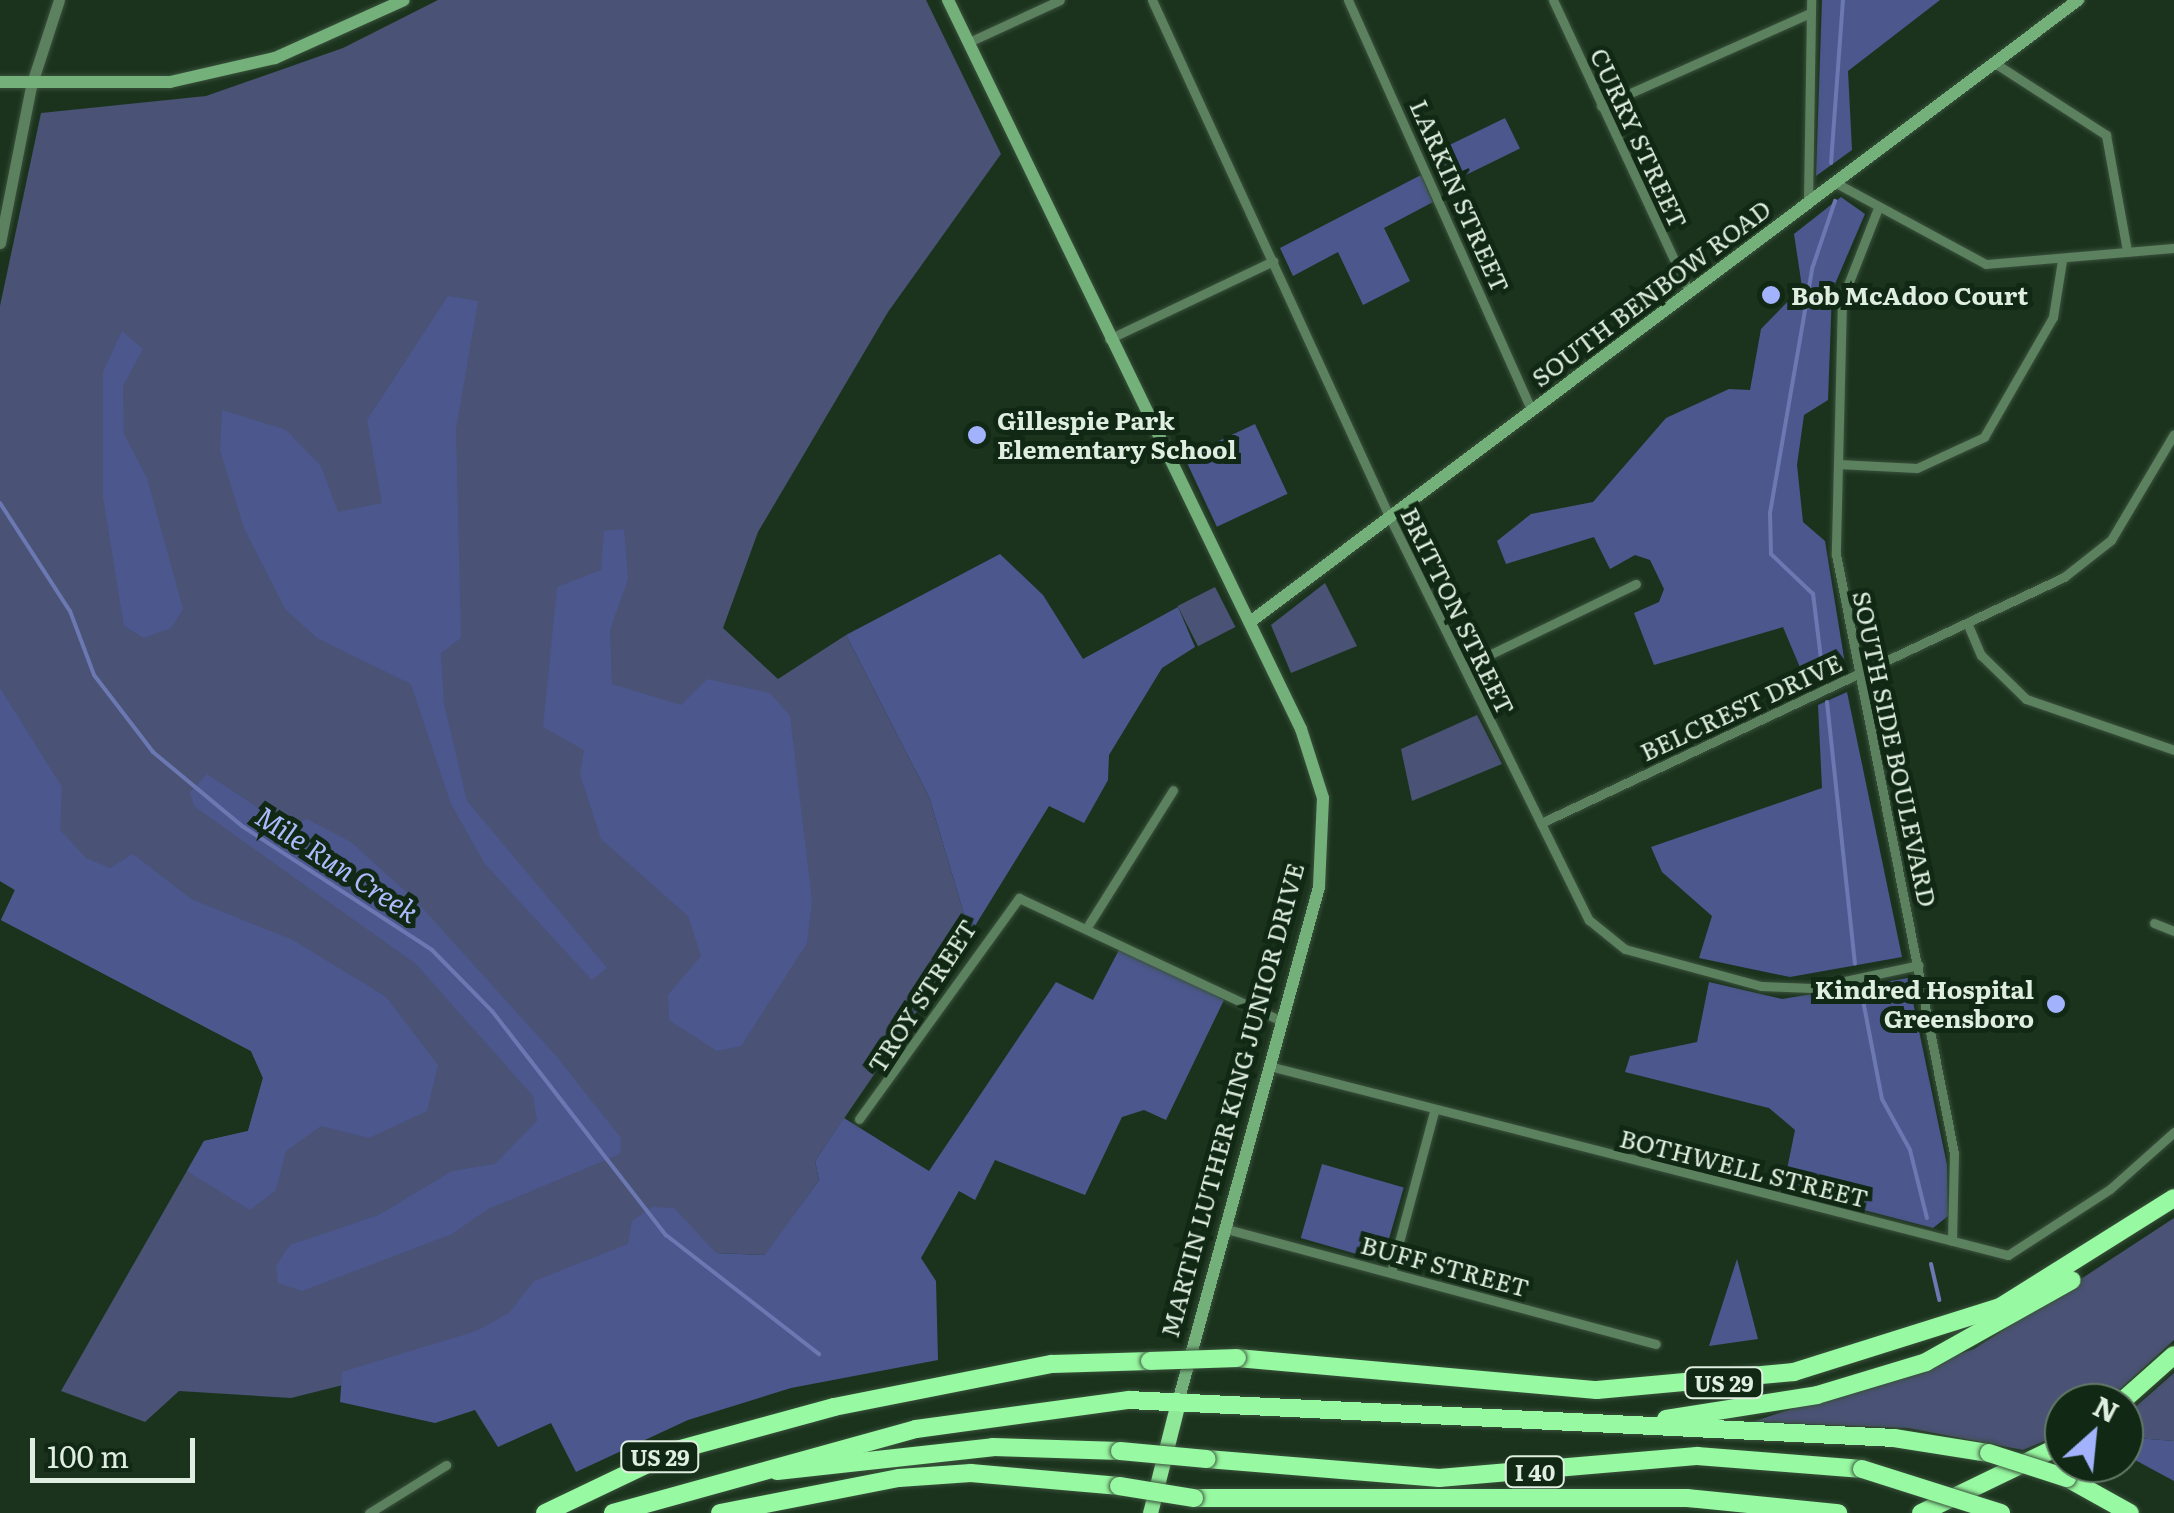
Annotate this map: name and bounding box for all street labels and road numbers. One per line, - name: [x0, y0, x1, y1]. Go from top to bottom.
- street label: CURRY STREET: [1584, 43, 1694, 233]
- street label: LARKIN STREET: [1404, 95, 1516, 297]
- street label: SOUTH BENBOW ROAD: [1525, 193, 1777, 393]
- street label: BRITTON STREET: [1395, 502, 1521, 720]
- street label: SOUTH SIDE BOULEVARD: [1847, 588, 1943, 910]
- street label: BELCREST DRIVE: [1635, 647, 1847, 767]
- street label: MARTIN LUTHER KING JUNIOR DRIVE: [1154, 859, 1310, 1341]
- street label: TROY STREET: [861, 914, 983, 1078]
- street label: BOTHWELL STREET: [1617, 1123, 1871, 1213]
- street label: BUFF STREET: [1358, 1229, 1532, 1303]
- road number: US 29: [1684, 1366, 1764, 1400]
- road number: US 29: [620, 1440, 700, 1474]
- road number: I 40: [1502, 1455, 1568, 1489]

